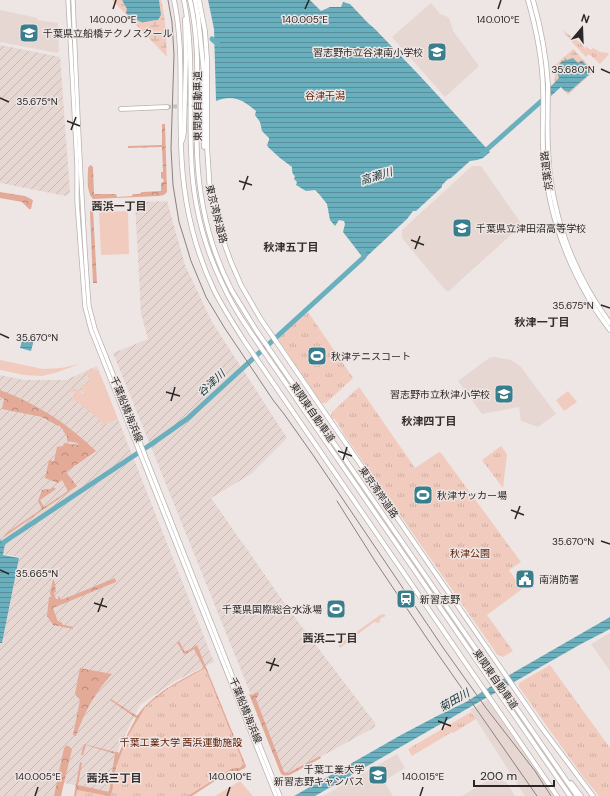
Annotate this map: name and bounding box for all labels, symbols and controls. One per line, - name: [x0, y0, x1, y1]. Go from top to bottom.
- north arrow: [562, 8, 602, 48]
- text: N: [579, 11, 591, 26]
- text: 140.000°E: [90, 13, 137, 26]
- text: 140.005°E: [282, 13, 328, 26]
- text: 140.010°E: [476, 13, 520, 26]
- school or university icon: 千葉県立船橋テクノスクール: [18, 22, 40, 44]
- place label: 千葉県立船橋テクノスクール: [43, 27, 172, 40]
- school or university icon: 習志野市立谷津南小学校: [426, 41, 448, 63]
- place label: 習志野市立谷津南小学校: [313, 46, 423, 59]
- text: 35.680°N: [551, 63, 595, 76]
- street label: 東関東自動車道: [191, 71, 204, 141]
- park label: 谷津干潟: [305, 89, 345, 102]
- text: 35.675°N: [16, 95, 58, 108]
- street label: 京葉道路: [538, 150, 555, 192]
- water label: 高瀬川: [358, 164, 395, 188]
- street label: 東京湾岸道路: [203, 183, 230, 245]
- district label: 茜浜一丁目: [92, 199, 147, 213]
- school or university icon: 千葉県立津田沼高等学校: [451, 217, 473, 239]
- place label: 千葉県立津田沼高等学校: [476, 222, 586, 235]
- district label: 秋津五丁目: [264, 240, 319, 254]
- text: 35.675°N: [552, 299, 594, 312]
- district label: 秋津一丁目: [515, 315, 570, 329]
- text: 35.670°N: [16, 331, 58, 344]
- sports icon: 秋津テニスコート: [306, 345, 328, 367]
- place label: 秋津テニスコート: [331, 350, 411, 363]
- water label: 谷津川: [194, 366, 229, 399]
- street label: 千葉船橋海浜線: [107, 374, 146, 444]
- street label: 東関東自動車道: [287, 380, 338, 445]
- school or university icon: 習志野市立秋津小学校: [493, 383, 515, 405]
- place label: 習志野市立秋津小学校: [390, 388, 490, 401]
- district label: 秋津四丁目: [402, 414, 457, 428]
- street label: 東京湾岸道路: [356, 464, 401, 521]
- sports icon: 秋津サッカー場: [412, 484, 434, 506]
- place label: 秋津サッカー場: [437, 489, 507, 502]
- text: 35.670°N: [552, 535, 594, 548]
- park label: 秋津公園: [450, 547, 490, 560]
- text: 35.665°N: [16, 567, 58, 580]
- public building icon: 南消防署: [514, 568, 536, 590]
- place label: 南消防署: [539, 573, 579, 586]
- station icon: 新習志野: [395, 588, 417, 610]
- place label: 新習志野: [420, 593, 460, 606]
- sports icon: 千葉県国際総合水泳場: [325, 598, 347, 620]
- place label: 千葉県国際総合水泳場: [222, 603, 322, 616]
- district label: 茜浜二丁目: [303, 631, 358, 645]
- street label: 東関東自動車道: [470, 647, 521, 712]
- street label: 千葉船橋海浜線: [226, 675, 265, 745]
- water label: 菊田川: [436, 685, 473, 714]
- park label: 千葉工業大学 茜浜運動施設: [120, 736, 242, 749]
- scale bar: [474, 762, 554, 788]
- place label: 千葉工業大学 新習志野キャンパス: [274, 763, 364, 788]
- school or university icon: 千葉工業大学 新習志野キャンパス: [367, 764, 389, 786]
- text: 200 m: [480, 768, 517, 784]
- text: 140.005°E: [15, 770, 61, 783]
- text: 140.010°E: [208, 770, 252, 783]
- text: 140.015°E: [402, 770, 445, 783]
- district label: 茜浜三丁目: [87, 771, 142, 785]

